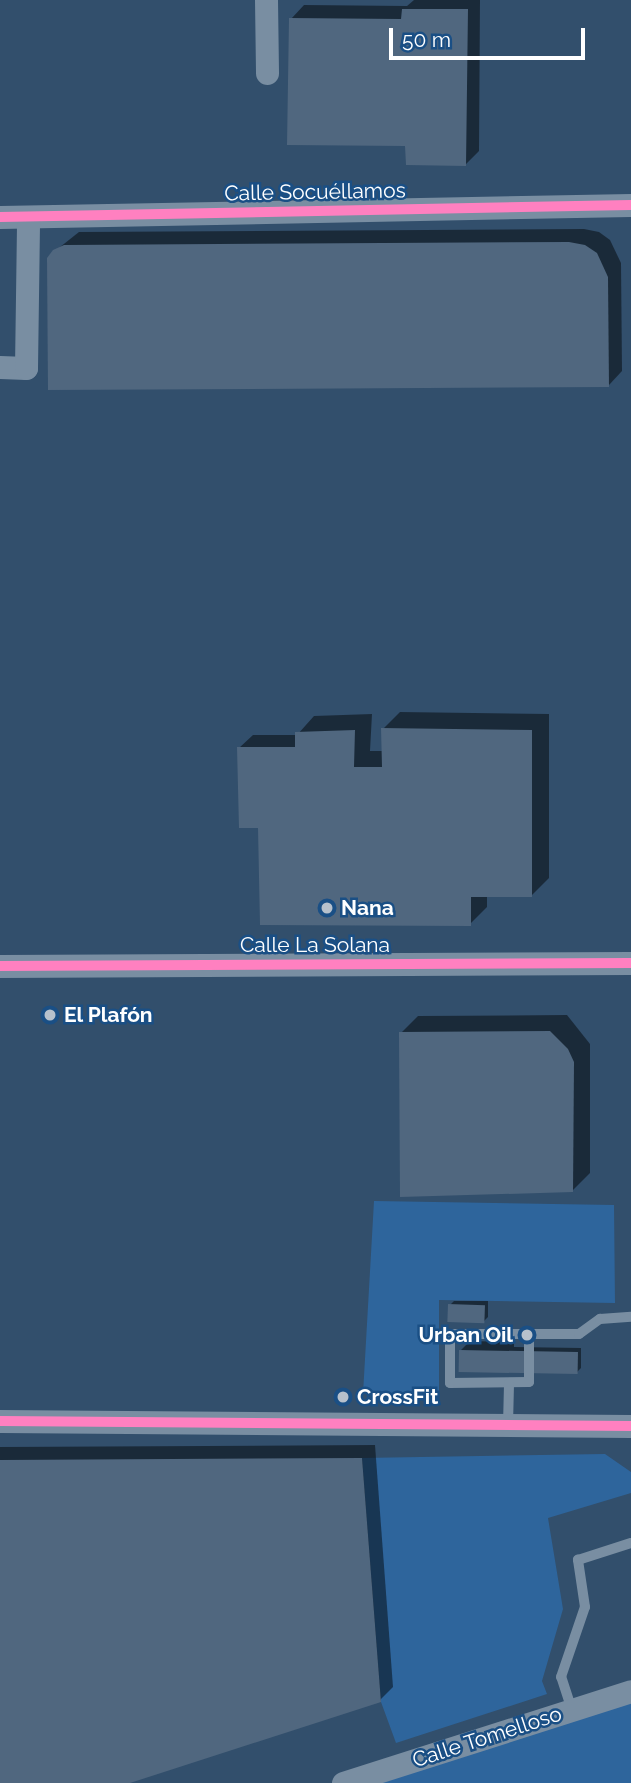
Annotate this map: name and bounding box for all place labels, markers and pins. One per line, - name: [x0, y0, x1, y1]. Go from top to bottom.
- place label: Nana: [341, 895, 394, 921]
- marker: Nana: [319, 900, 335, 916]
- place label: El Plafón: [64, 1002, 153, 1028]
- marker: El Plafón: [42, 1007, 58, 1023]
- place label: Urban Oil: [418, 1322, 513, 1348]
- marker: Urban Oil: [519, 1327, 535, 1343]
- place label: CrossFit: [357, 1384, 438, 1410]
- marker: CrossFit: [335, 1389, 351, 1405]

